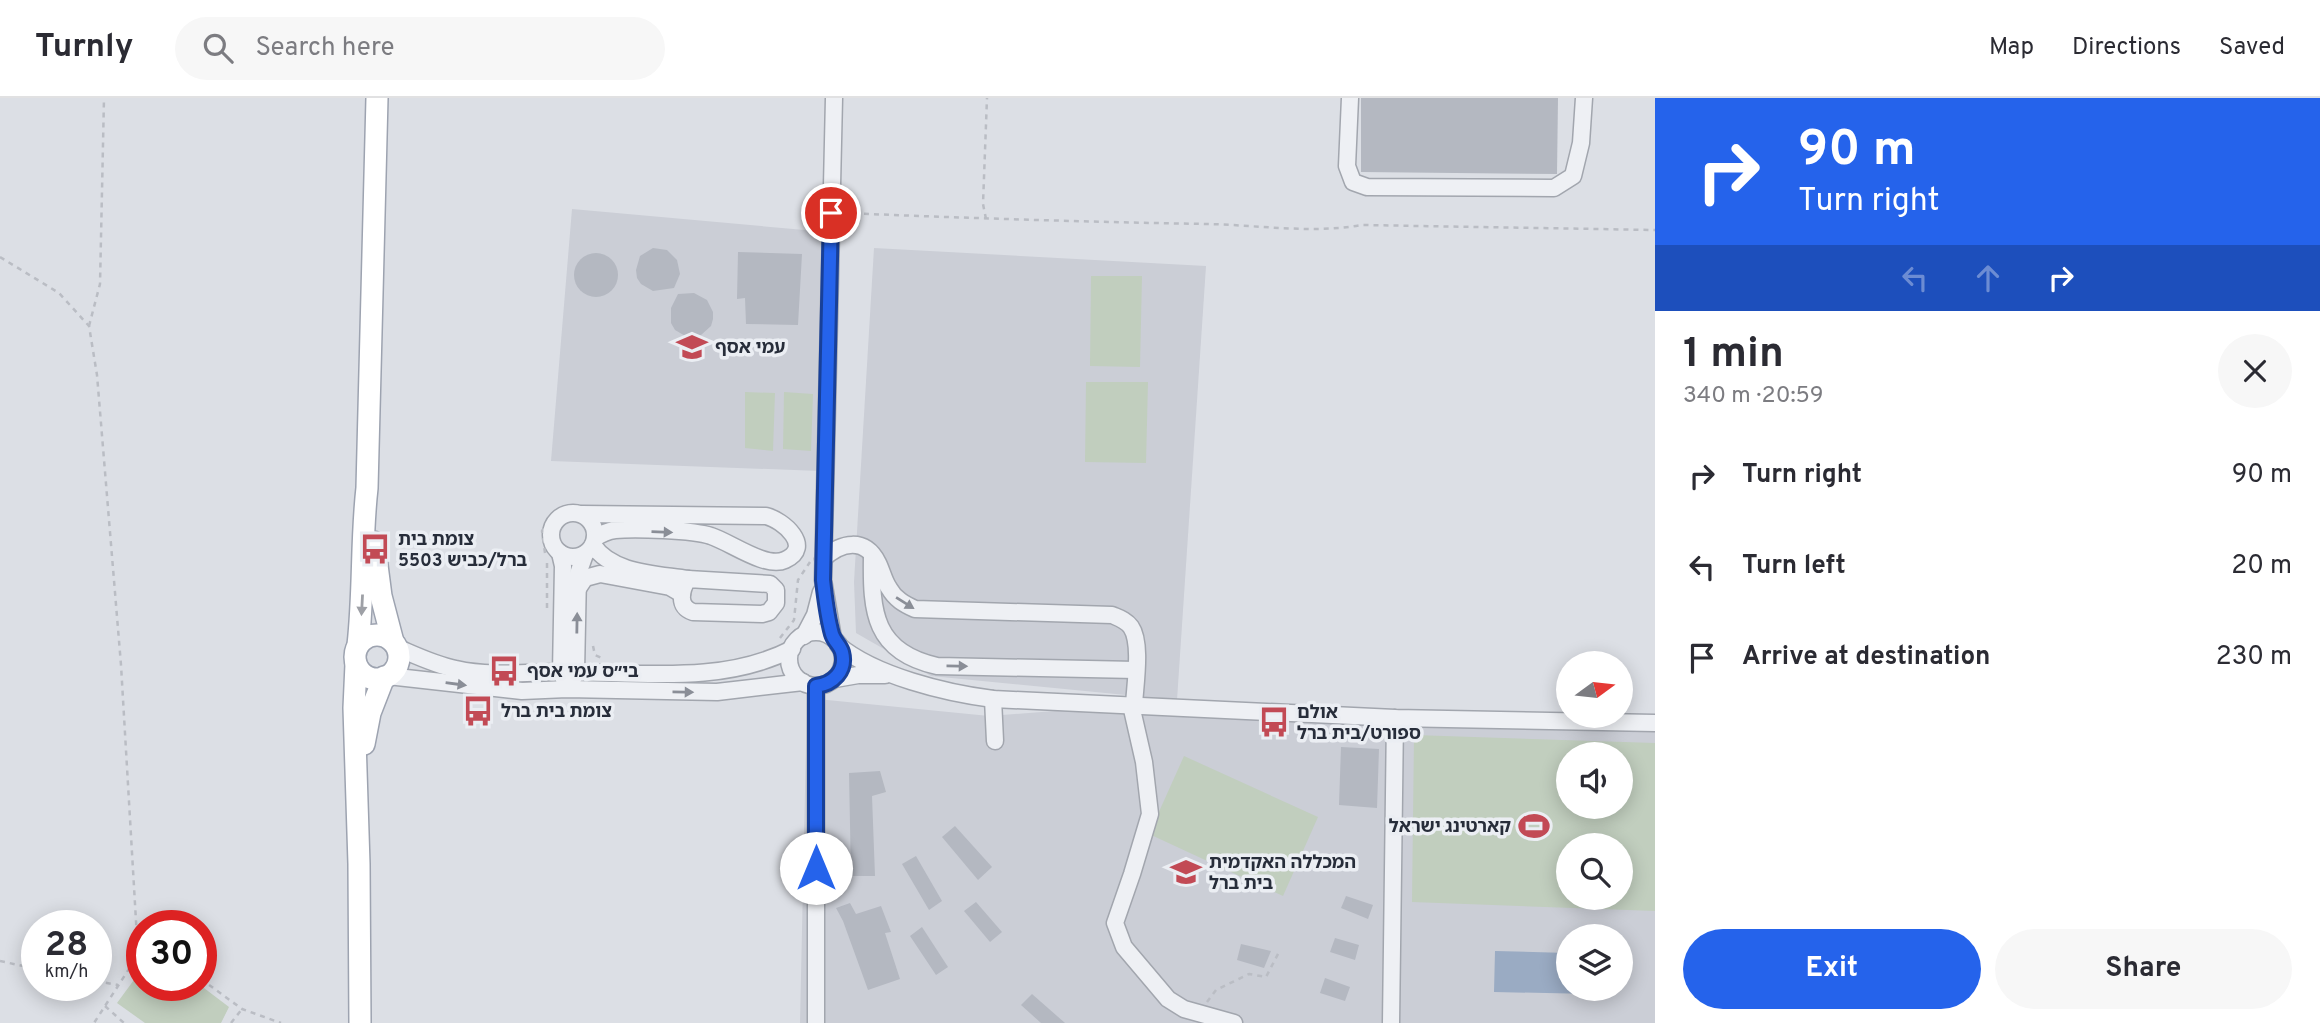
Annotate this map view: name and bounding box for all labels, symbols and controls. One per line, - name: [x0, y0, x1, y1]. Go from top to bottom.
- search box: [175, 17, 665, 80]
- text: Turnly: [35, 27, 133, 69]
- icon: search: [199, 29, 237, 67]
- text: Search here: [255, 32, 394, 65]
- text: Map: [1989, 33, 2034, 63]
- text: Directions: [2072, 33, 2181, 63]
- text: Saved: [2219, 33, 2285, 63]
- text: 90 m: [1798, 121, 1916, 183]
- icon: right: [1683, 126, 1774, 217]
- text: Turn right: [1798, 182, 1940, 222]
- pin: [801, 183, 861, 243]
- icon: arrive: [812, 194, 850, 232]
- icon: left: [1896, 259, 1934, 297]
- icon: ahead: [1969, 259, 2007, 297]
- icon: right: [2042, 259, 2080, 297]
- text: 1 min: [1683, 329, 1784, 382]
- school or university icon: עמי אסף: [675, 330, 709, 364]
- button: close: [2218, 334, 2292, 408]
- place label: עמי אסף: [715, 337, 785, 360]
- text: 340 m · 20:59: [1683, 382, 1823, 411]
- icon: right: [1683, 457, 1721, 495]
- text: Turn right: [1742, 459, 1862, 492]
- text: 90 m: [2232, 459, 2292, 492]
- one-way arrow: [651, 526, 673, 537]
- place label: צומת בית ברל/כביש 5503: [398, 529, 527, 573]
- bus stop icon: צומת בית ברל/כביש 5503: [358, 532, 392, 566]
- icon: left: [1683, 548, 1721, 586]
- text: Turn left: [1742, 550, 1846, 583]
- text: 20 m: [2231, 550, 2292, 583]
- one-way arrow: [356, 594, 367, 616]
- one-way arrow: [895, 596, 915, 609]
- one-way arrow: [571, 612, 583, 634]
- icon: arrive: [1683, 639, 1721, 677]
- text: Arrive at destination: [1742, 641, 1990, 674]
- text: 230 m: [2216, 641, 2292, 674]
- north arrow: [1556, 651, 1633, 728]
- map controls: [1556, 651, 1633, 1001]
- bus stop icon: בי״ס עמי אסף: [487, 654, 521, 688]
- place label: בי״ס עמי אסף: [527, 661, 639, 684]
- one-way arrow: [946, 661, 968, 672]
- one-way arrow: [445, 679, 467, 690]
- one-way arrow: [672, 686, 694, 697]
- bus stop icon: צומת בית ברל: [461, 694, 495, 728]
- place label: צומת בית ברל: [501, 701, 612, 724]
- place label: אולם ספורט/בית ברל: [1297, 702, 1421, 746]
- bus stop icon: אולם ספורט/בית ברל: [1257, 705, 1291, 739]
- button: sound: [1556, 742, 1633, 819]
- sports icon: קארטינג ישראל: [1517, 809, 1551, 843]
- place label: קארטינג ישראל: [1389, 816, 1511, 839]
- position arrow: [779, 831, 853, 905]
- button: search: [1556, 833, 1633, 910]
- place label: המכללה האקדמית בית ברל: [1209, 852, 1356, 896]
- school or university icon: המכללה האקדמית בית ברל: [1169, 855, 1203, 889]
- speed limit sign: 30: [126, 910, 217, 1001]
- text: 28: [45, 924, 88, 968]
- button: layers: [1556, 924, 1633, 1001]
- button: Exit: [1683, 929, 1981, 1009]
- button: Share: [1995, 929, 2292, 1009]
- text: km/h: [45, 961, 88, 984]

